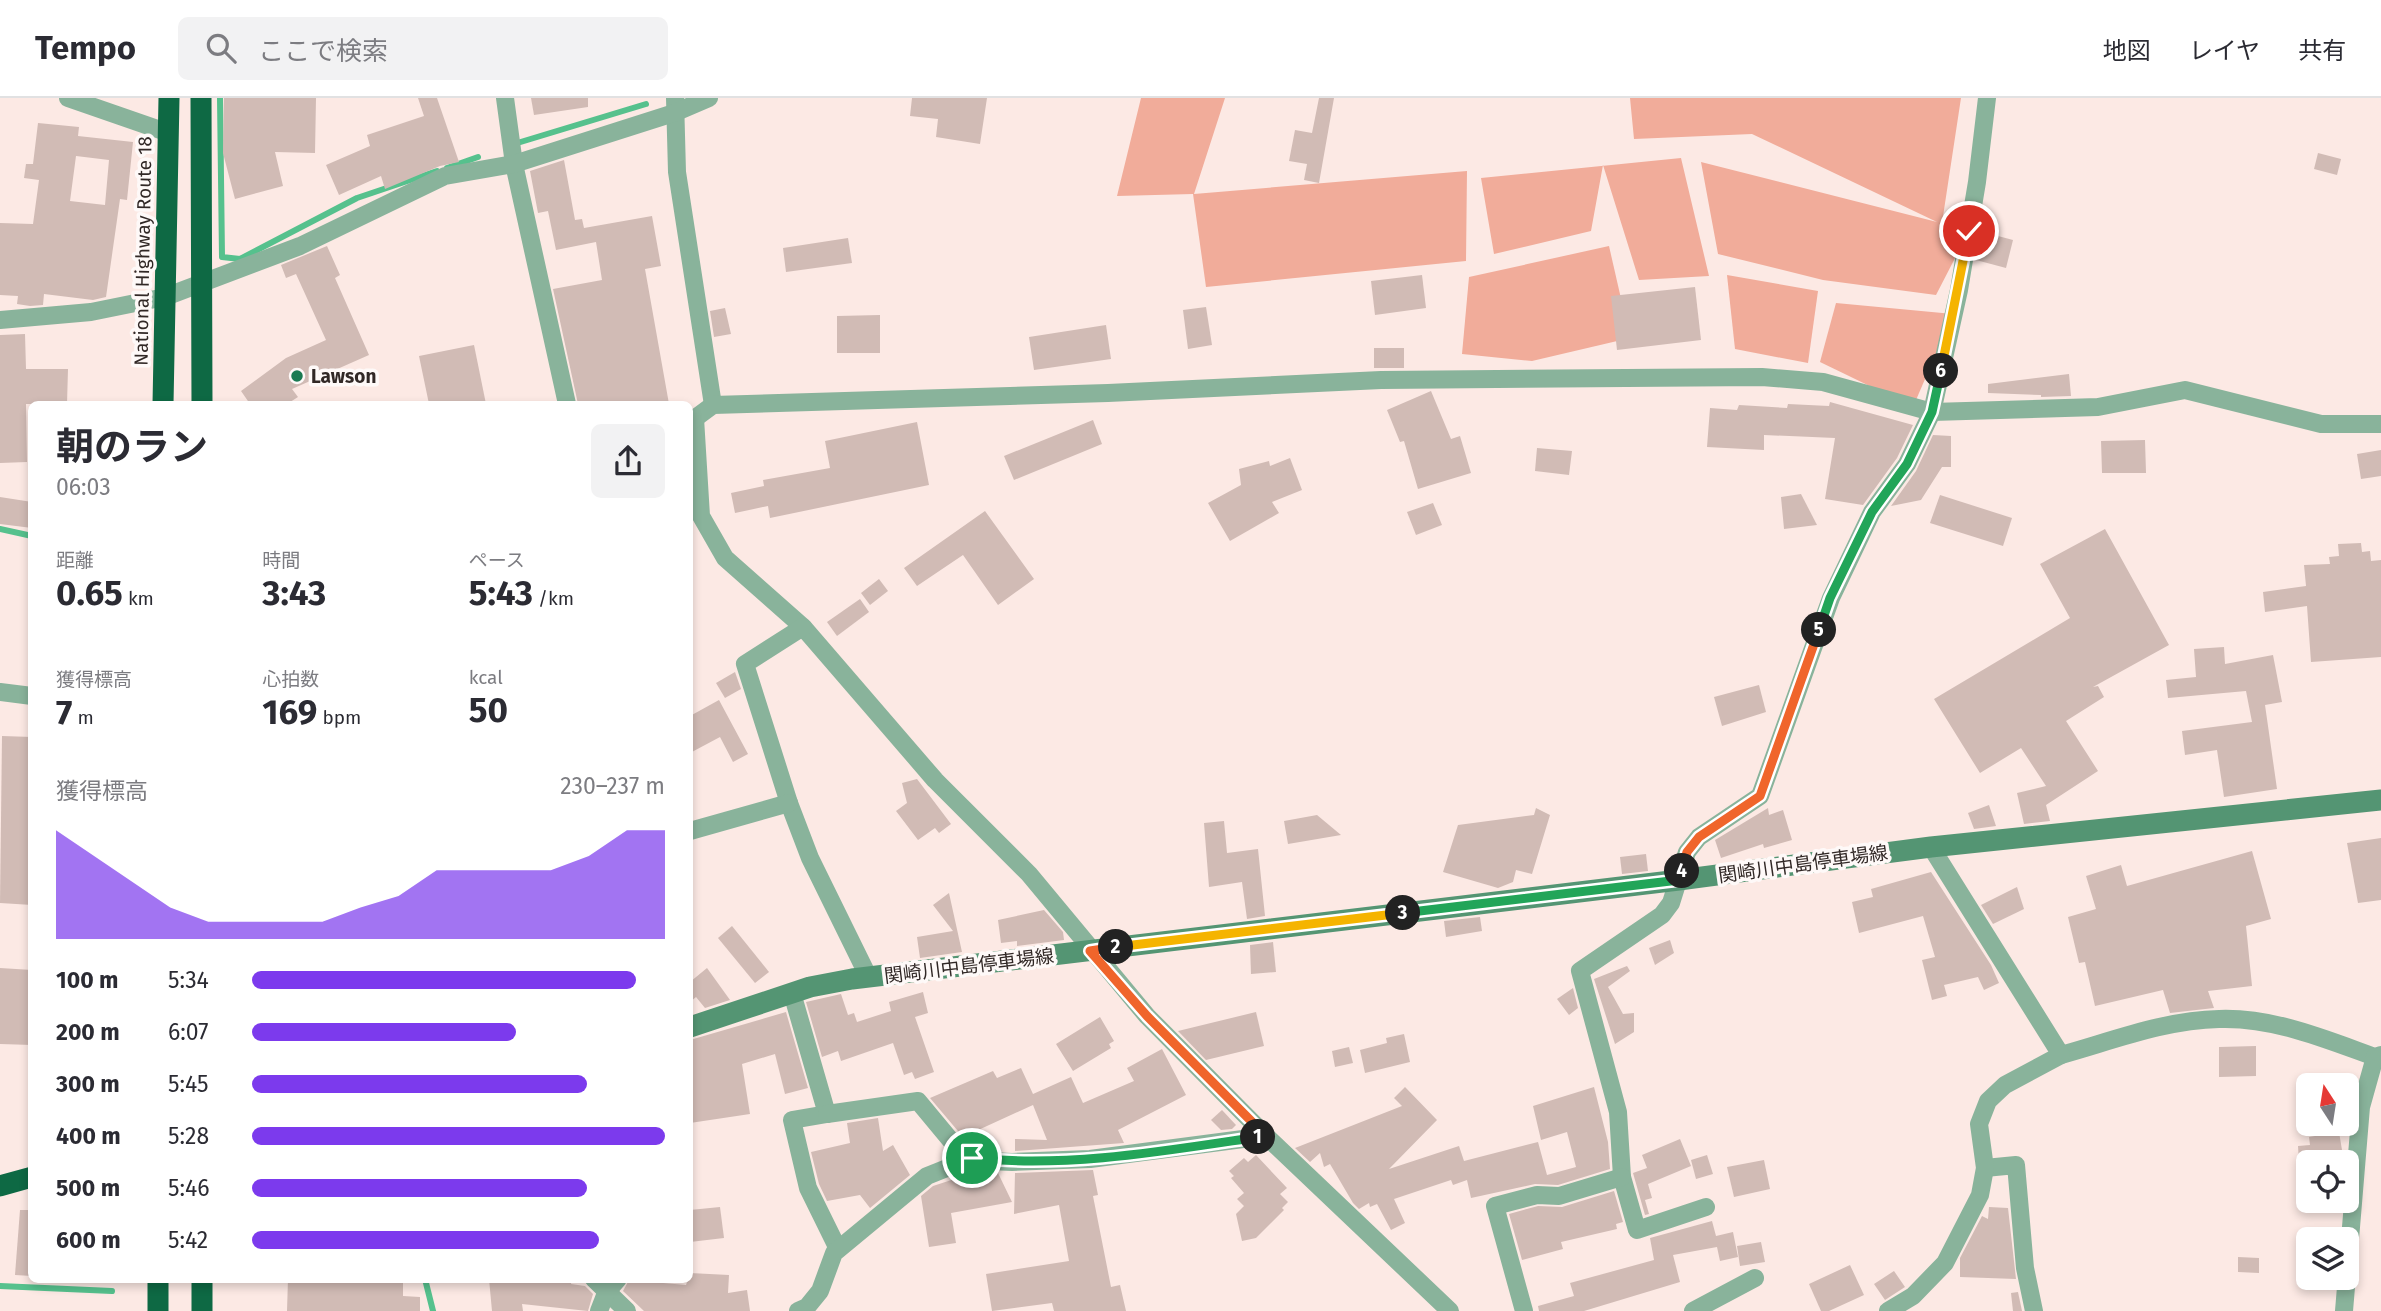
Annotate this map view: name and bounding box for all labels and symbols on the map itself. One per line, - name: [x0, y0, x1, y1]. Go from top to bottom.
- street label: National Highway Route 18: [129, 136, 157, 366]
- pin: [1939, 201, 1999, 261]
- pin: 6: [1924, 354, 1958, 388]
- place label: Lawson: [311, 365, 376, 388]
- marker: Lawson: [289, 368, 305, 384]
- pin: 5: [1801, 612, 1836, 648]
- street label: 関崎川中島停車場線: [1717, 841, 1889, 887]
- pin: 4: [1664, 854, 1700, 888]
- pin: 3: [1386, 896, 1420, 930]
- pin: 2: [1098, 930, 1134, 964]
- street label: 関崎川中島停車場線: [883, 944, 1055, 988]
- north arrow: [2296, 1073, 2359, 1136]
- pin: 1: [1240, 1119, 1276, 1154]
- pin: [942, 1128, 1002, 1188]

